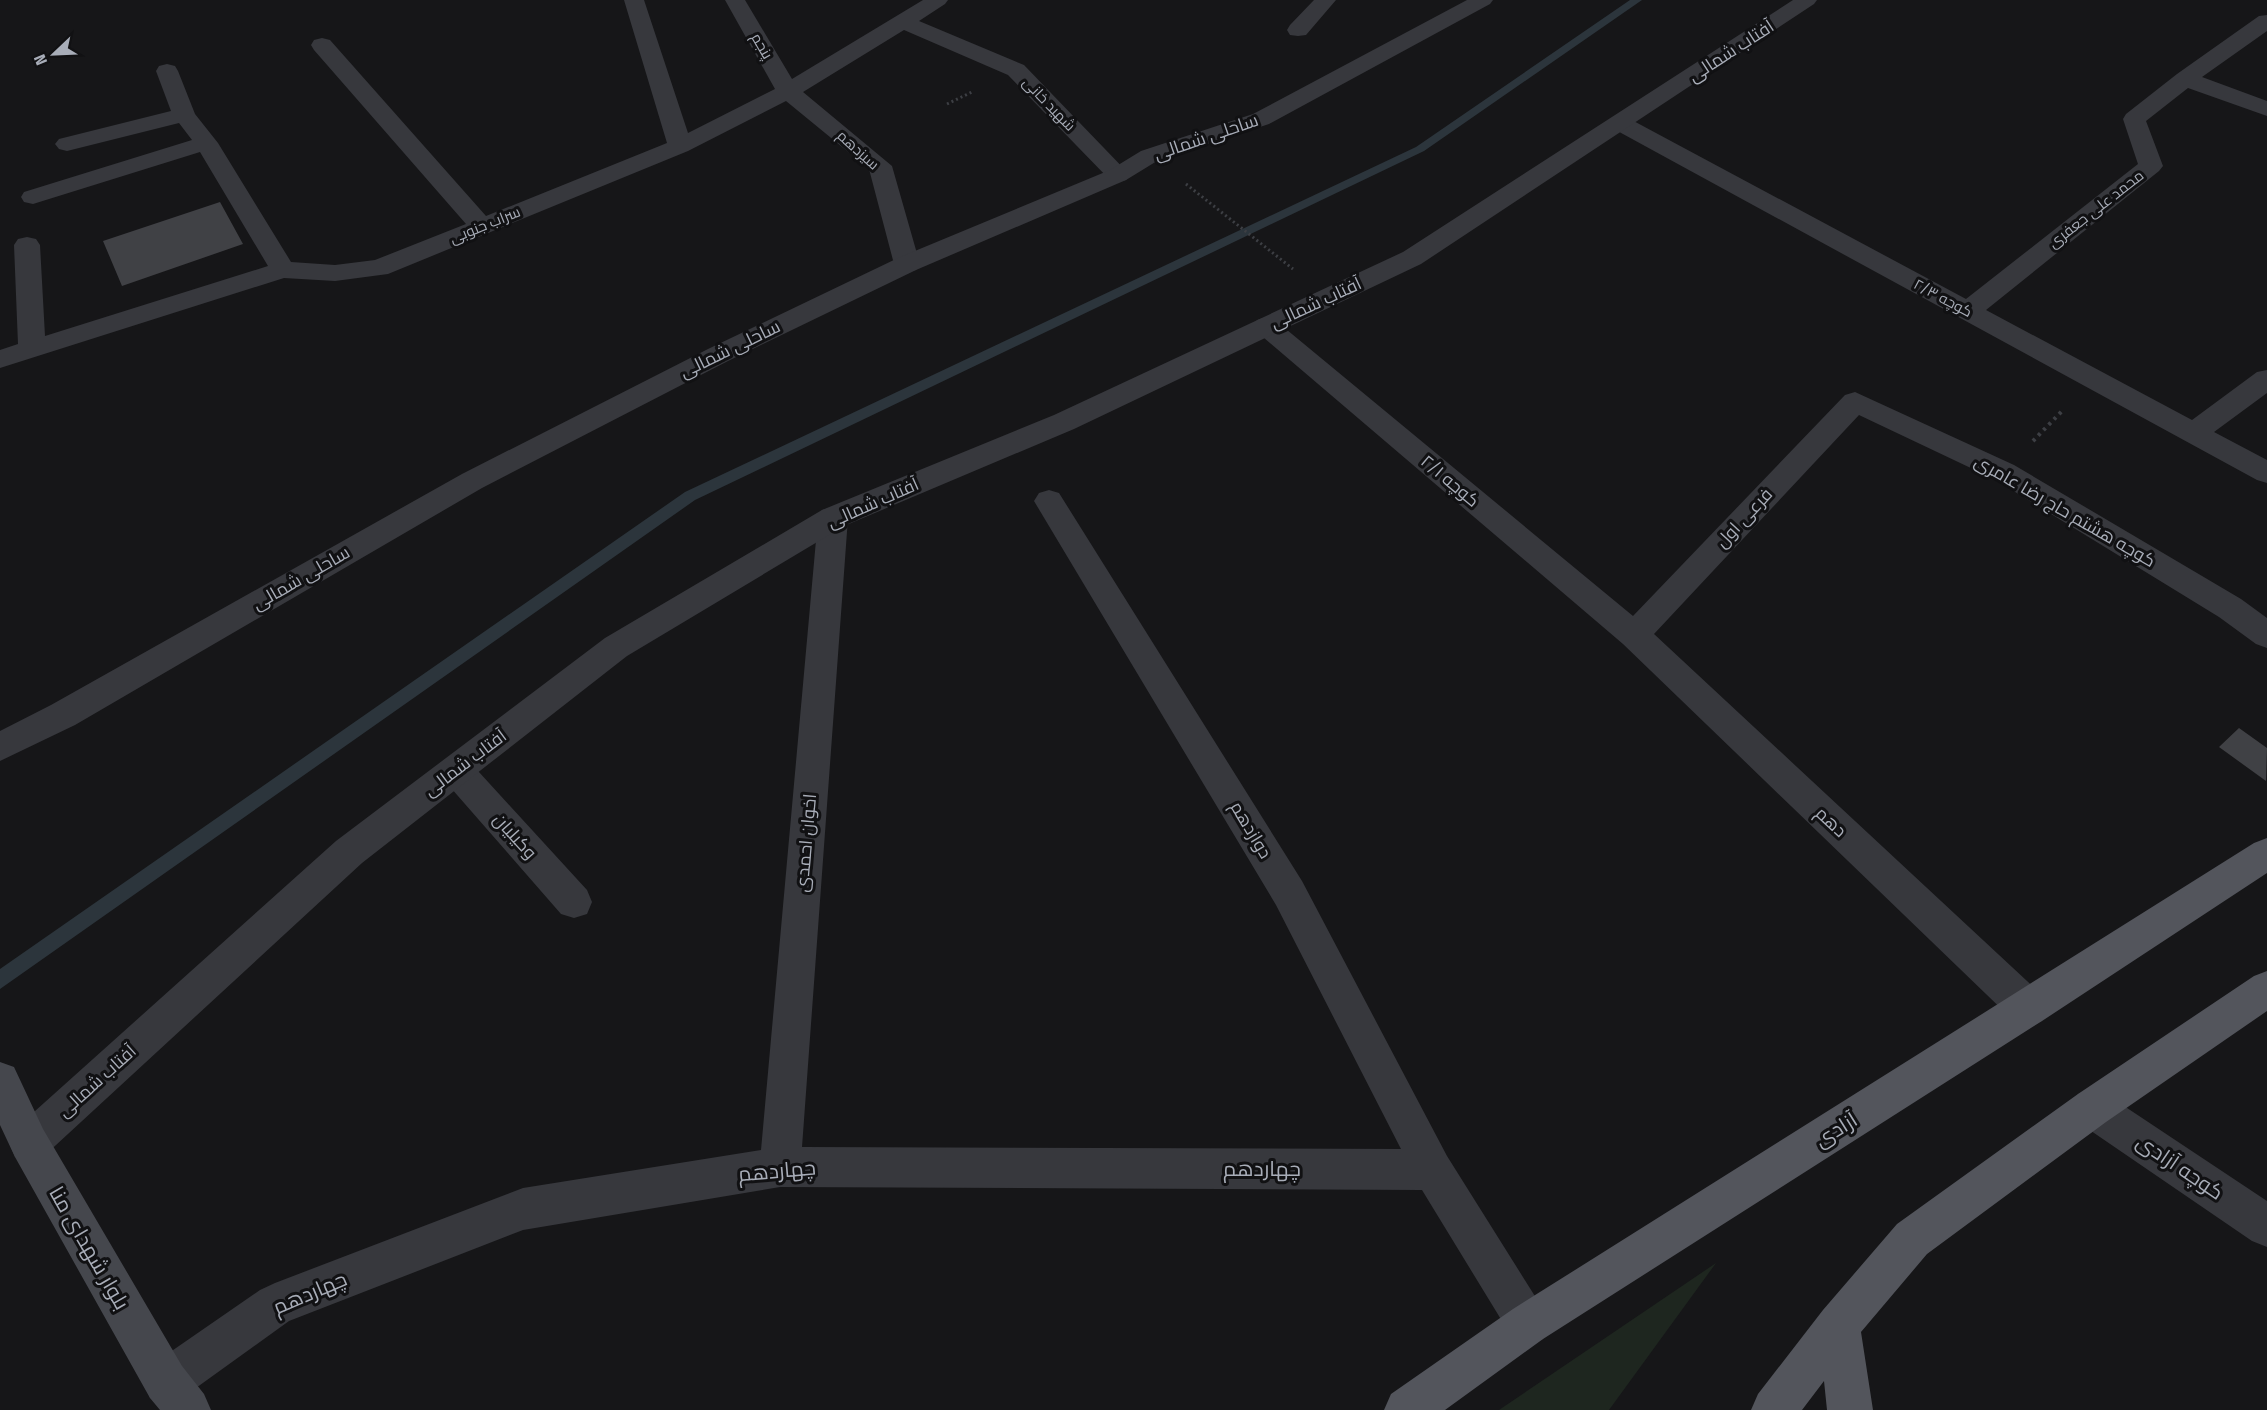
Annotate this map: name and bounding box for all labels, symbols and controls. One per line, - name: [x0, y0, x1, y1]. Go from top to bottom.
- street label: آفتاب شمالی: [1684, 15, 1778, 87]
- north arrow: [24, 24, 84, 84]
- street label: پنجم: [746, 30, 777, 63]
- text: N: [30, 52, 51, 68]
- street label: شهید خانی: [1018, 73, 1079, 136]
- street label: ساحلی شمالی: [1151, 109, 1261, 165]
- street label: سیزدهم: [833, 126, 883, 174]
- street label: محمد علی جعفری: [2045, 166, 2148, 253]
- street label: سراب جنوبی: [447, 203, 523, 248]
- street label: آفتاب شمالی: [1267, 272, 1365, 334]
- street label: کوچه ۲/۳: [1910, 275, 1975, 322]
- street label: ساحلی شمالی: [676, 315, 784, 383]
- street label: کوچه ۲/۱: [1416, 450, 1484, 513]
- street label: کوچه هشتم حاج رضا عامری: [1970, 450, 2159, 573]
- street label: آفتاب شمالی: [824, 473, 922, 533]
- street label: فرعی اول: [1711, 484, 1777, 552]
- street label: ساحلی شمالی: [248, 541, 354, 615]
- street label: آفتاب شمالی: [419, 725, 511, 801]
- street label: اخوان احمدی: [791, 793, 821, 893]
- street label: دوازدهم: [1224, 797, 1277, 863]
- street label: دهم: [1810, 802, 1851, 843]
- street label: وکیلیان: [489, 808, 541, 864]
- street label: آفتاب شمالی: [53, 1040, 141, 1122]
- street label: آزادی: [1810, 1107, 1863, 1153]
- street label: کوچه آزادی: [2131, 1128, 2229, 1207]
- street label: چهاردهم: [737, 1155, 817, 1188]
- street label: چهاردهم: [1223, 1156, 1301, 1183]
- street label: بلوار شهدای منا: [43, 1182, 135, 1314]
- street label: چهاردهم: [269, 1266, 351, 1321]

